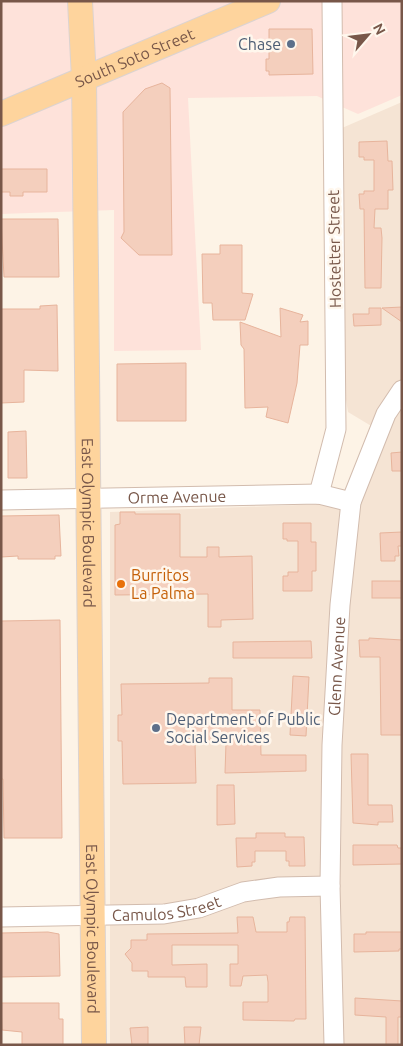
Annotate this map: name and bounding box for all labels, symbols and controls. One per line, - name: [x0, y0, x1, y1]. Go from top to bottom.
- north arrow: [343, 10, 393, 60]
- text: N: [370, 21, 389, 37]
- street label: South Soto Street: [72, 24, 198, 91]
- place label: Chase: [238, 35, 281, 53]
- marker: Chase: [285, 38, 297, 50]
- street label: Hostetter Street: [324, 189, 344, 308]
- street label: East Olympic Boulevard: [79, 438, 98, 608]
- street label: Orme Avenue: [127, 487, 227, 507]
- place label: Burritos La Palma: [131, 566, 195, 602]
- marker: Burritos La Palma: [115, 578, 127, 590]
- street label: Glenn Avenue: [325, 616, 348, 716]
- place label: Department of Public Social Services: [166, 710, 321, 746]
- marker: Department of Public Social Services: [150, 722, 162, 734]
- street label: East Olympic Boulevard: [83, 844, 103, 1014]
- street label: Camulos Street: [112, 892, 224, 924]

